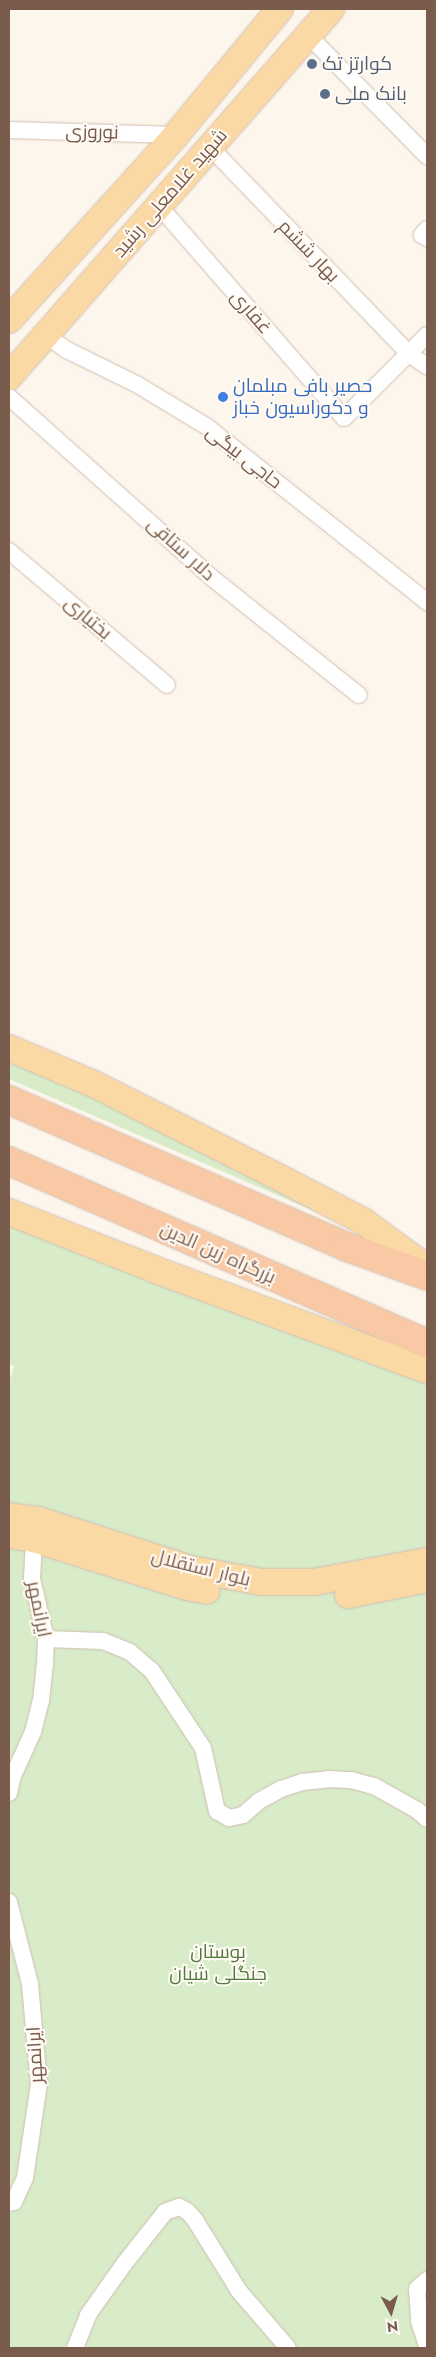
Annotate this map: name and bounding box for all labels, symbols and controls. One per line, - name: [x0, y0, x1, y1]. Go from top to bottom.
- place label: کوارتز تک: [322, 53, 392, 75]
- marker: کوارتز تک: [306, 58, 318, 70]
- place label: بانک ملی: [335, 83, 407, 105]
- marker: بانک ملی: [319, 88, 331, 100]
- street label: نوروزی: [65, 120, 119, 144]
- street label: شهید غلامعلی رشید: [108, 124, 232, 262]
- street label: بهار ششم: [274, 215, 344, 287]
- street label: غفاری: [226, 285, 276, 339]
- place label: حصیر بافی مبلمان و دکوراسیون خباز: [233, 375, 372, 419]
- marker: حصیر بافی مبلمان و دکوراسیون خباز: [217, 391, 229, 403]
- street label: حاجی بیگی: [201, 420, 287, 494]
- street label: دلار ستاقی: [142, 513, 220, 585]
- street label: بختیاری: [59, 591, 117, 645]
- street label: بزرگراه زین الدین: [157, 1217, 279, 1289]
- street label: بلوار استقلال: [149, 1545, 253, 1591]
- street label: ایرانمهر: [22, 1579, 56, 1639]
- park label: بوستان جنگلی شیان: [169, 1941, 267, 1985]
- street label: ایرانمهر: [22, 2026, 48, 2084]
- north arrow: [366, 2287, 416, 2337]
- text: N: [386, 2316, 399, 2337]

